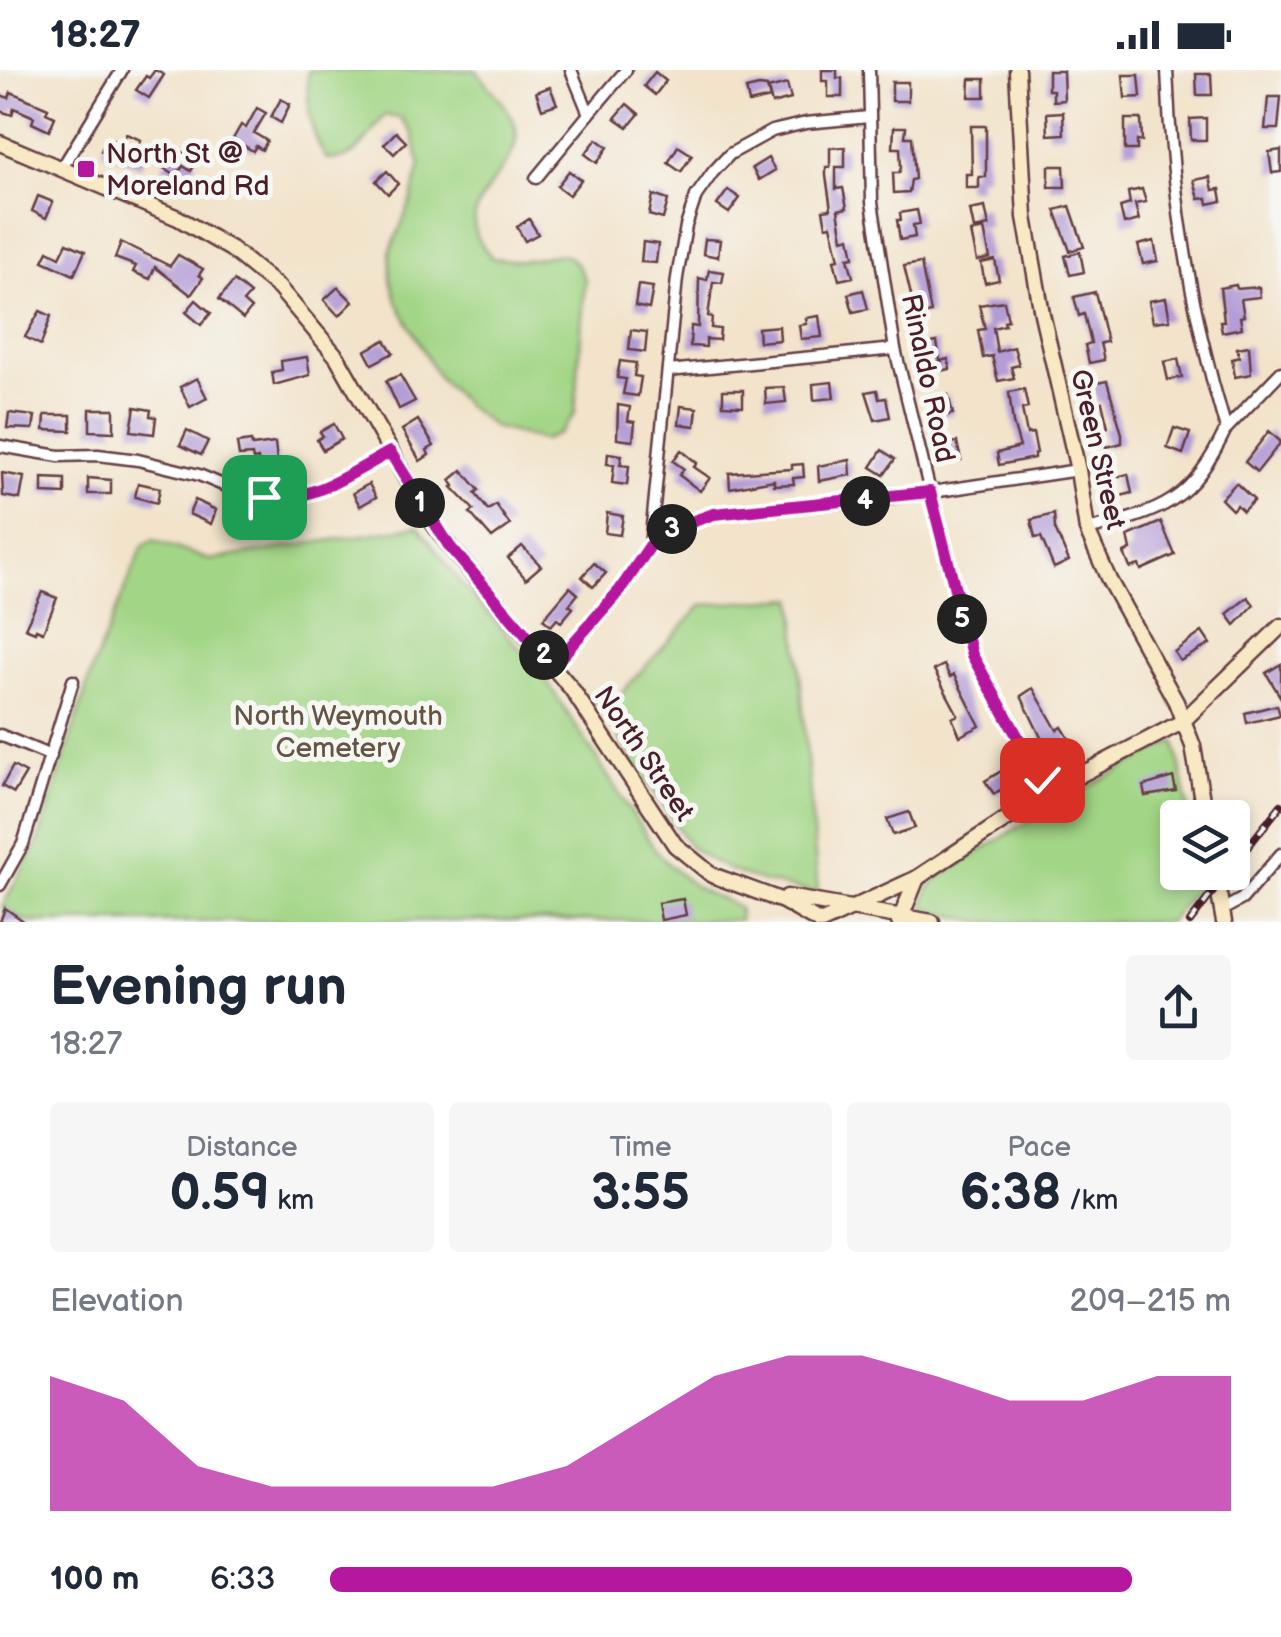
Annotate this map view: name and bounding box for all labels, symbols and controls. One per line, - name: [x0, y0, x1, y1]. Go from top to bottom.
- text: 18:27: [50, 13, 141, 58]
- place label: North St @ Moreland Rd: [106, 138, 269, 203]
- marker: North St @ Moreland Rd: [75, 158, 97, 180]
- street label: Rinaldo Road: [894, 291, 961, 466]
- street label: Green Street: [1063, 366, 1132, 533]
- pin: [222, 455, 307, 540]
- icon: arrive: [237, 470, 292, 525]
- pin: 4: [840, 476, 890, 526]
- pin: 1: [395, 478, 445, 528]
- text: 4: [857, 484, 873, 517]
- text: 1: [414, 486, 426, 519]
- pin: 3: [647, 504, 697, 554]
- text: 3: [664, 512, 680, 545]
- pin: 5: [937, 594, 987, 644]
- text: 5: [954, 602, 970, 635]
- pin: 2: [519, 630, 569, 680]
- text: 2: [536, 638, 552, 671]
- street label: North Street: [587, 680, 701, 828]
- park label: North Weymouth Cemetery: [233, 700, 443, 765]
- pin: [1000, 738, 1085, 823]
- icon: check: [1015, 753, 1070, 808]
- map controls: [1160, 800, 1250, 890]
- button: layers: [1160, 800, 1250, 890]
- text: Evening run: [50, 954, 347, 1021]
- button: share: [1126, 955, 1231, 1060]
- text: 18:27: [50, 1025, 122, 1064]
- text: Distance: [186, 1131, 298, 1164]
- text: Time: [609, 1131, 672, 1164]
- text: Pace: [1007, 1131, 1071, 1164]
- text: 0.59: [169, 1164, 270, 1224]
- text: 3:55: [591, 1164, 690, 1224]
- text: 6:38: [960, 1164, 1061, 1224]
- text: km: [270, 1184, 314, 1217]
- text: /km: [1061, 1184, 1118, 1217]
- text: Elevation: [50, 1282, 183, 1321]
- text: 209–215 m: [1069, 1282, 1231, 1321]
- text: 100 m: [50, 1560, 139, 1599]
- text: 6:33: [210, 1560, 275, 1599]

